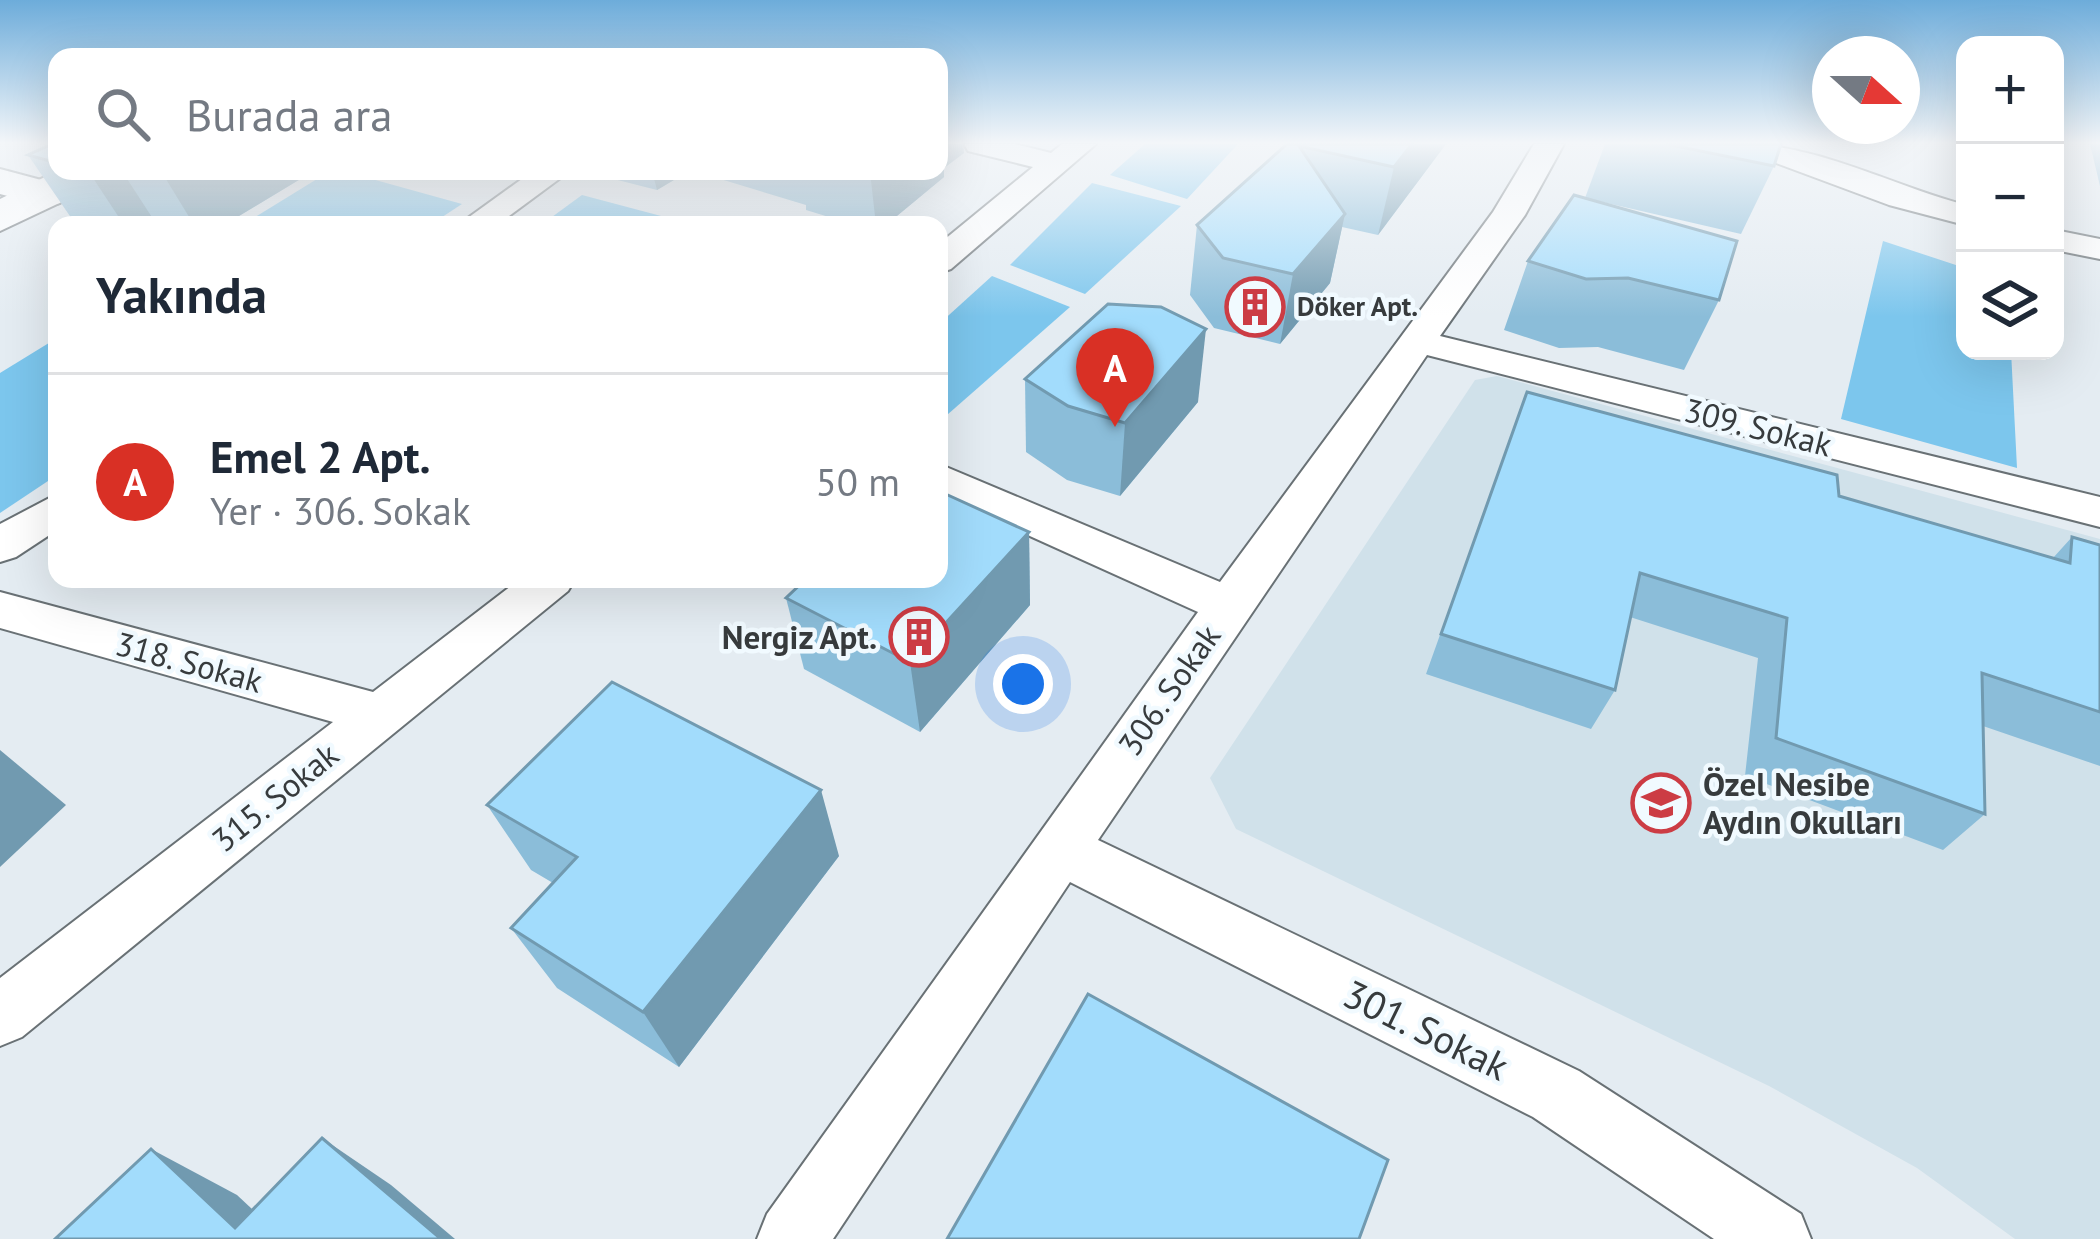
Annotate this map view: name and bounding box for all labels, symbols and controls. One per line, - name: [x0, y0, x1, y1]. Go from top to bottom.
- north arrow: [1812, 36, 1920, 144]
- map controls: [1956, 36, 2064, 360]
- button: +: [1956, 36, 2064, 144]
- search box: [48, 48, 948, 180]
- icon: search: [90, 81, 156, 147]
- text: Burada ara: [186, 85, 393, 143]
- button: −: [1956, 144, 2064, 252]
- button: layers: [1956, 252, 2064, 360]
- text: Yakında: [96, 261, 267, 327]
- building icon: Döker Apt.: [1224, 276, 1286, 338]
- place label: Döker Apt.: [1297, 289, 1418, 323]
- pin: A: [1076, 328, 1154, 427]
- street label: 309. Sokak: [1680, 387, 1836, 466]
- text: Emel 2 Apt.: [210, 427, 431, 485]
- text: A: [123, 456, 147, 507]
- text: 50 m: [815, 456, 900, 507]
- text: Yer · 306. Sokak: [210, 485, 471, 536]
- building icon: Nergiz Apt.: [888, 606, 950, 668]
- place label: Nergiz Apt.: [722, 615, 877, 658]
- street label: 306. Sokak: [1108, 616, 1229, 764]
- street label: 318. Sokak: [111, 621, 268, 702]
- your location: [993, 654, 1053, 714]
- street label: 315. Sokak: [203, 732, 347, 861]
- place label: Özel Nesibe Aydın Okulları: [1703, 762, 1902, 843]
- school or university icon: Özel Nesibe Aydın Okulları: [1630, 772, 1692, 834]
- street label: 301. Sokak: [1335, 968, 1518, 1092]

